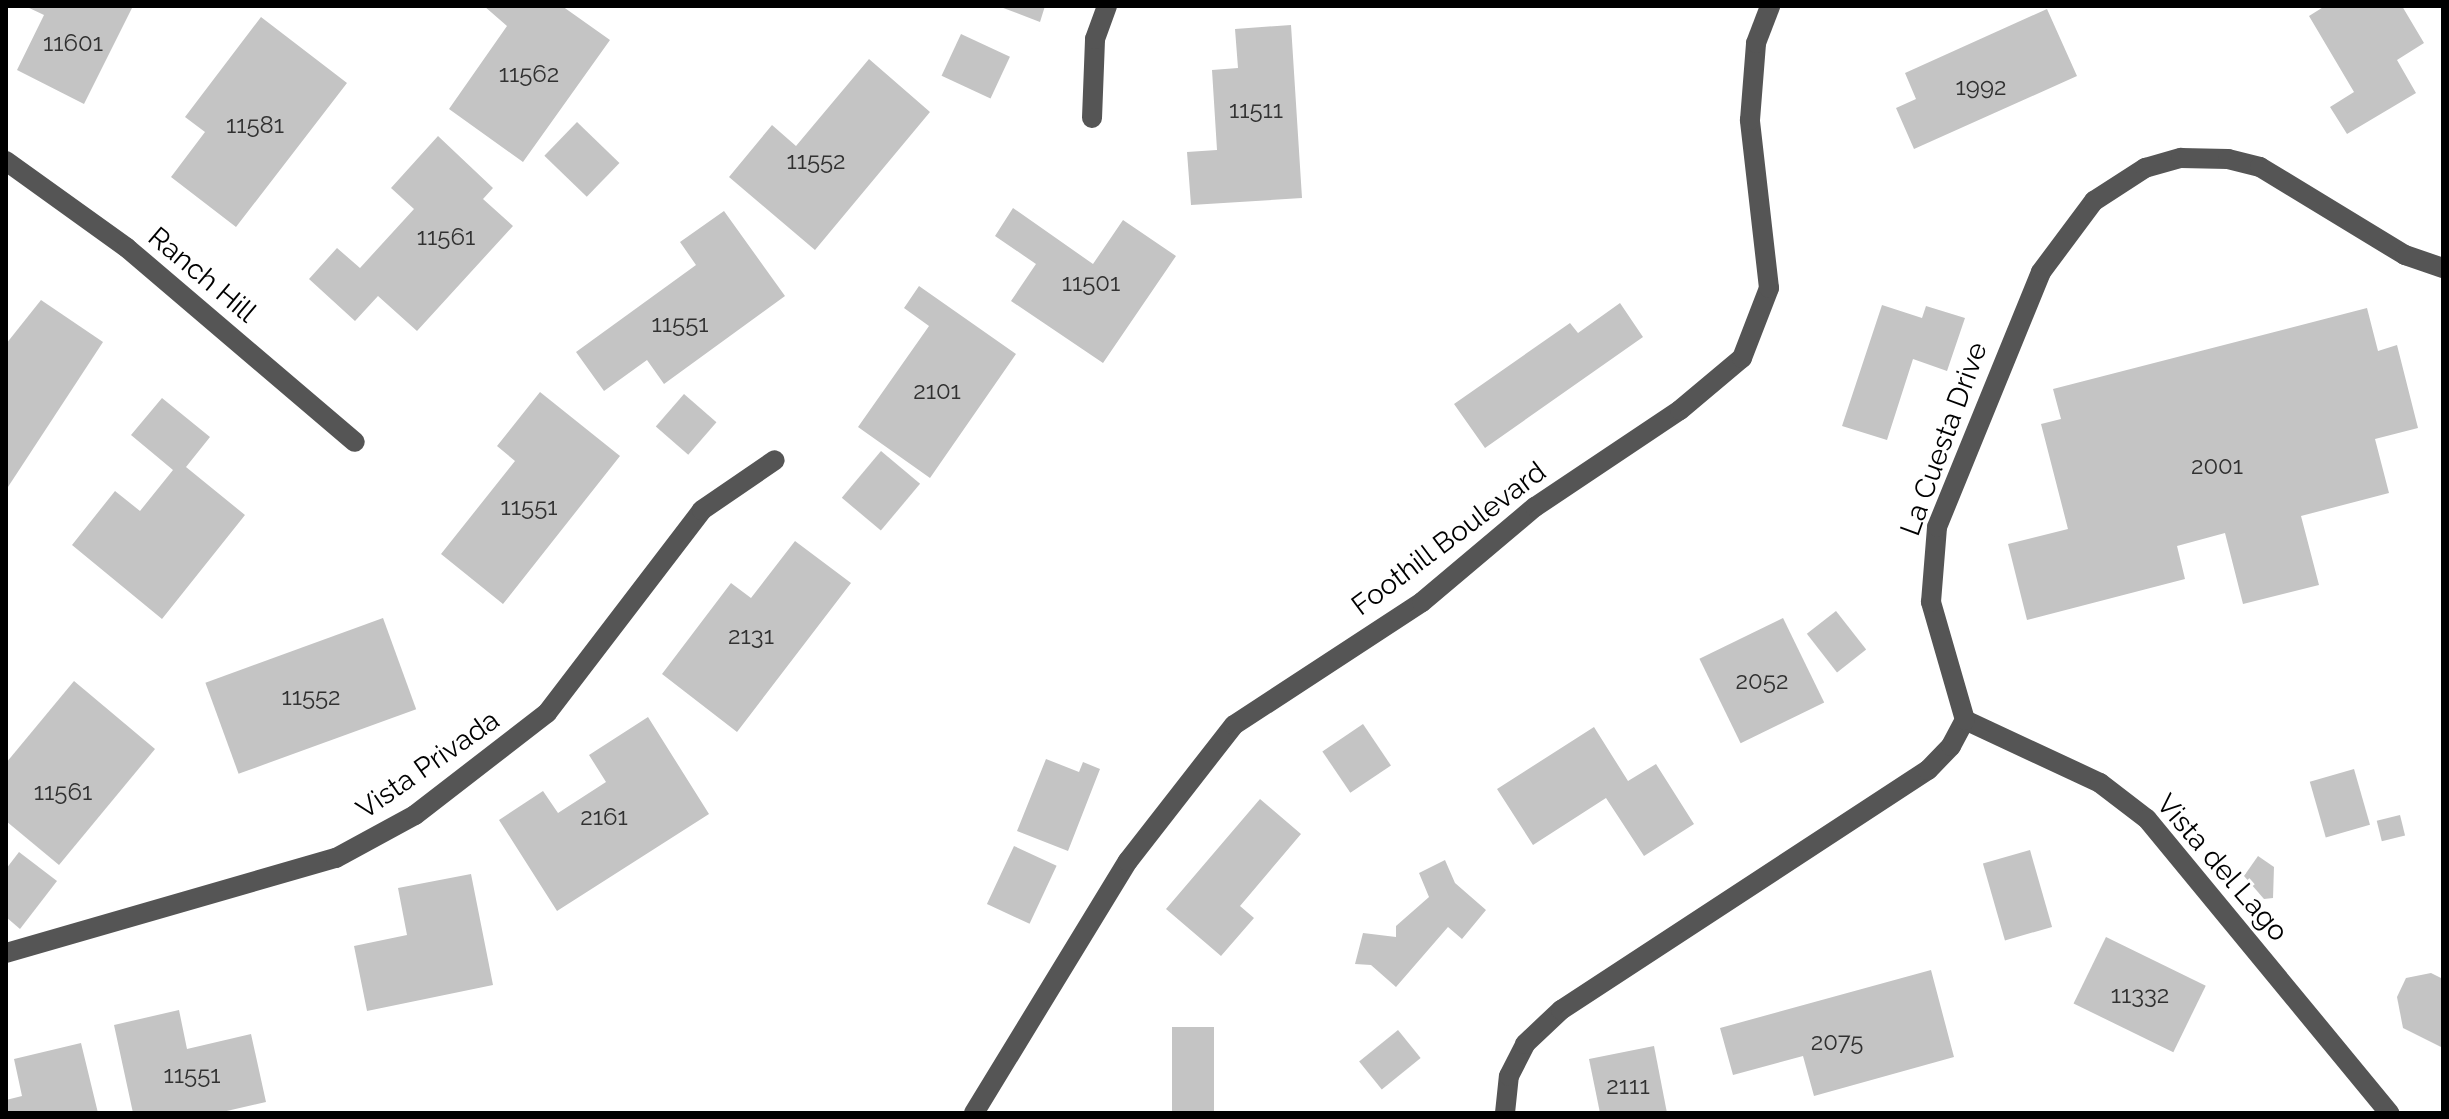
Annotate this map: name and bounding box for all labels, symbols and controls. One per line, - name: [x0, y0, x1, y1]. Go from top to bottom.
- house number: 11601: [43, 29, 103, 57]
- house number: 11562: [499, 60, 559, 88]
- house number: 1992: [1956, 73, 2006, 101]
- house number: 11511: [1229, 96, 1283, 124]
- house number: 11581: [226, 111, 284, 139]
- house number: 11552: [786, 147, 846, 175]
- street label: Ranch Hill: [141, 220, 263, 330]
- house number: 11561: [417, 223, 475, 251]
- house number: 11501: [1062, 269, 1120, 297]
- house number: 11551: [652, 310, 708, 338]
- street label: La Cuesta Drive: [1893, 338, 1995, 540]
- house number: 2101: [913, 377, 961, 405]
- house number: 2001: [2191, 452, 2243, 480]
- street label: Foothill Boulevard: [1345, 455, 1553, 623]
- house number: 11551: [501, 493, 557, 521]
- house number: 2131: [728, 622, 774, 650]
- house number: 2052: [1736, 667, 1788, 695]
- house number: 11552: [281, 683, 341, 711]
- street label: Vista Privada: [350, 704, 506, 826]
- house number: 11561: [34, 778, 92, 806]
- street label: Vista del Lago: [2149, 787, 2295, 949]
- house number: 2161: [580, 803, 628, 831]
- house number: 11332: [2111, 981, 2169, 1009]
- house number: 2075: [1811, 1028, 1863, 1056]
- house number: 11551: [164, 1061, 220, 1089]
- house number: 2111: [1606, 1072, 1650, 1100]

